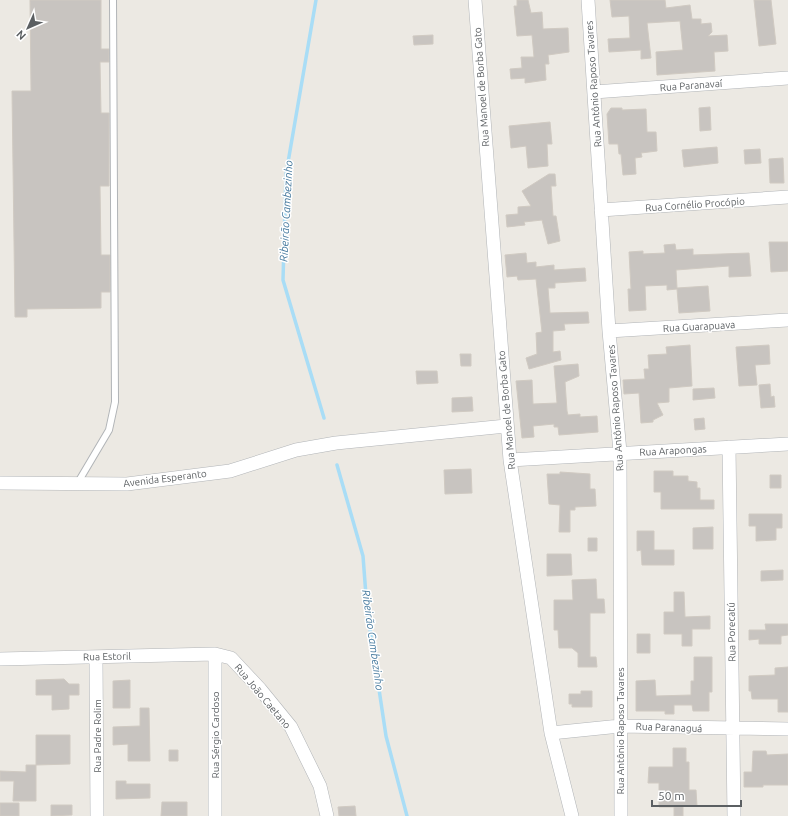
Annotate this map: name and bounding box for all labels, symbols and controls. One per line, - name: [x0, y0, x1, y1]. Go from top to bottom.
- north arrow: [8, 8, 48, 48]
- street label: Rua Antônio Raposo Tavares: [584, 20, 603, 148]
- street label: Rua Manoel de Borba Gato: [472, 27, 491, 147]
- text: N: [14, 28, 28, 42]
- street label: Rua Paranavaí: [659, 78, 723, 93]
- water label: Ribeirão Cambezinho: [277, 160, 295, 262]
- street label: Rua Cornélio Procópio: [645, 196, 745, 213]
- street label: Rua Guarapuava: [663, 319, 736, 334]
- street label: Rua Antônio Raposo Tavares: [606, 344, 625, 472]
- street label: Rua Manoel de Borba Gato: [496, 350, 517, 470]
- street label: Rua Arapongas: [639, 443, 707, 458]
- street label: Avenida Esperanto: [123, 468, 208, 489]
- water label: Ribeirão Cambezinho: [360, 589, 386, 691]
- street label: Rua Porecatú: [725, 602, 738, 662]
- street label: Rua Estoril: [83, 651, 131, 662]
- street label: Rua João Caetano: [232, 662, 293, 731]
- street label: Rua Antônio Raposo Tavares: [615, 667, 626, 795]
- street label: Rua Sérgio Cardoso: [210, 691, 221, 779]
- street label: Rua Padre Rolim: [92, 699, 103, 773]
- street label: Rua Paranaguá: [635, 721, 703, 734]
- scale bar: [652, 782, 741, 808]
- text: 50 m: [658, 789, 685, 802]

